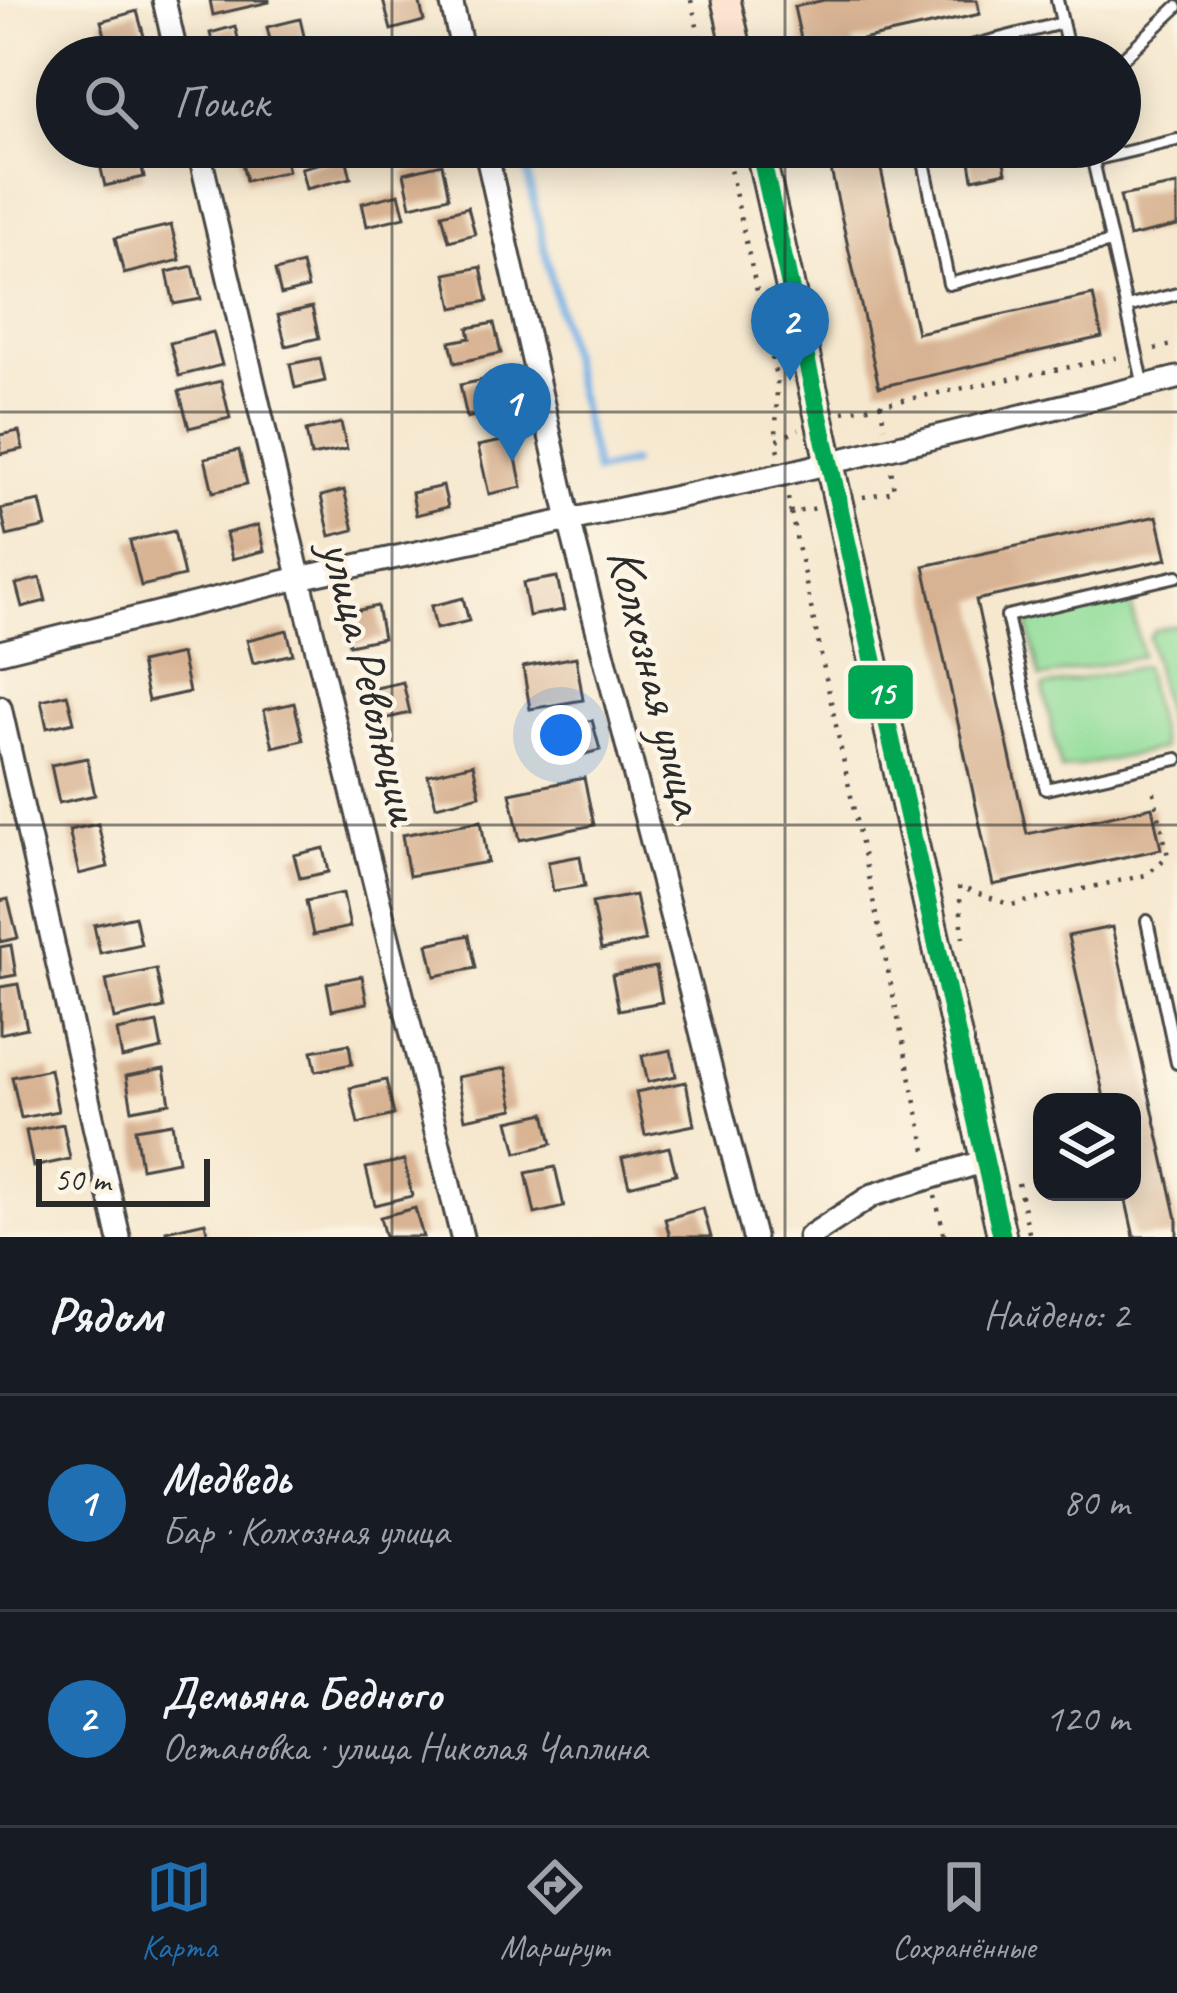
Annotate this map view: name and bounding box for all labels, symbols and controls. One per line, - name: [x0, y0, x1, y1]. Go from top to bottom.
- search box: [36, 36, 1141, 168]
- icon: search: [78, 69, 144, 135]
- text: Поиск: [174, 74, 269, 131]
- pin: 2: [751, 282, 829, 381]
- pin: 1: [473, 363, 551, 462]
- street label: улица Революции: [305, 531, 439, 832]
- street label: Колхозная улица: [593, 541, 722, 826]
- line badge: 15: [846, 663, 915, 721]
- text: 15: [865, 672, 897, 714]
- your location: [531, 705, 591, 765]
- map controls: [1033, 1093, 1141, 1201]
- button: layers: [1033, 1093, 1141, 1201]
- scale bar: [36, 1153, 210, 1206]
- text: 50 m: [54, 1159, 110, 1201]
- text: Рядом: [48, 1283, 162, 1347]
- text: Найдено: 2: [984, 1291, 1129, 1340]
- text: Медведь: [162, 1450, 291, 1507]
- text: 1: [78, 1478, 96, 1527]
- text: 80 m: [1063, 1478, 1129, 1527]
- text: Бар · Колхозная улица: [162, 1507, 449, 1556]
- text: Демьяна Бедного: [162, 1666, 442, 1723]
- text: 2: [78, 1694, 96, 1743]
- text: 120 m: [1045, 1694, 1129, 1743]
- text: Остановка · улица Николая Чаплина: [162, 1723, 647, 1772]
- tab: Карта: [142, 1854, 217, 1968]
- tab: Маршрут: [500, 1854, 609, 1968]
- tab: Сохранённые: [892, 1854, 1035, 1968]

